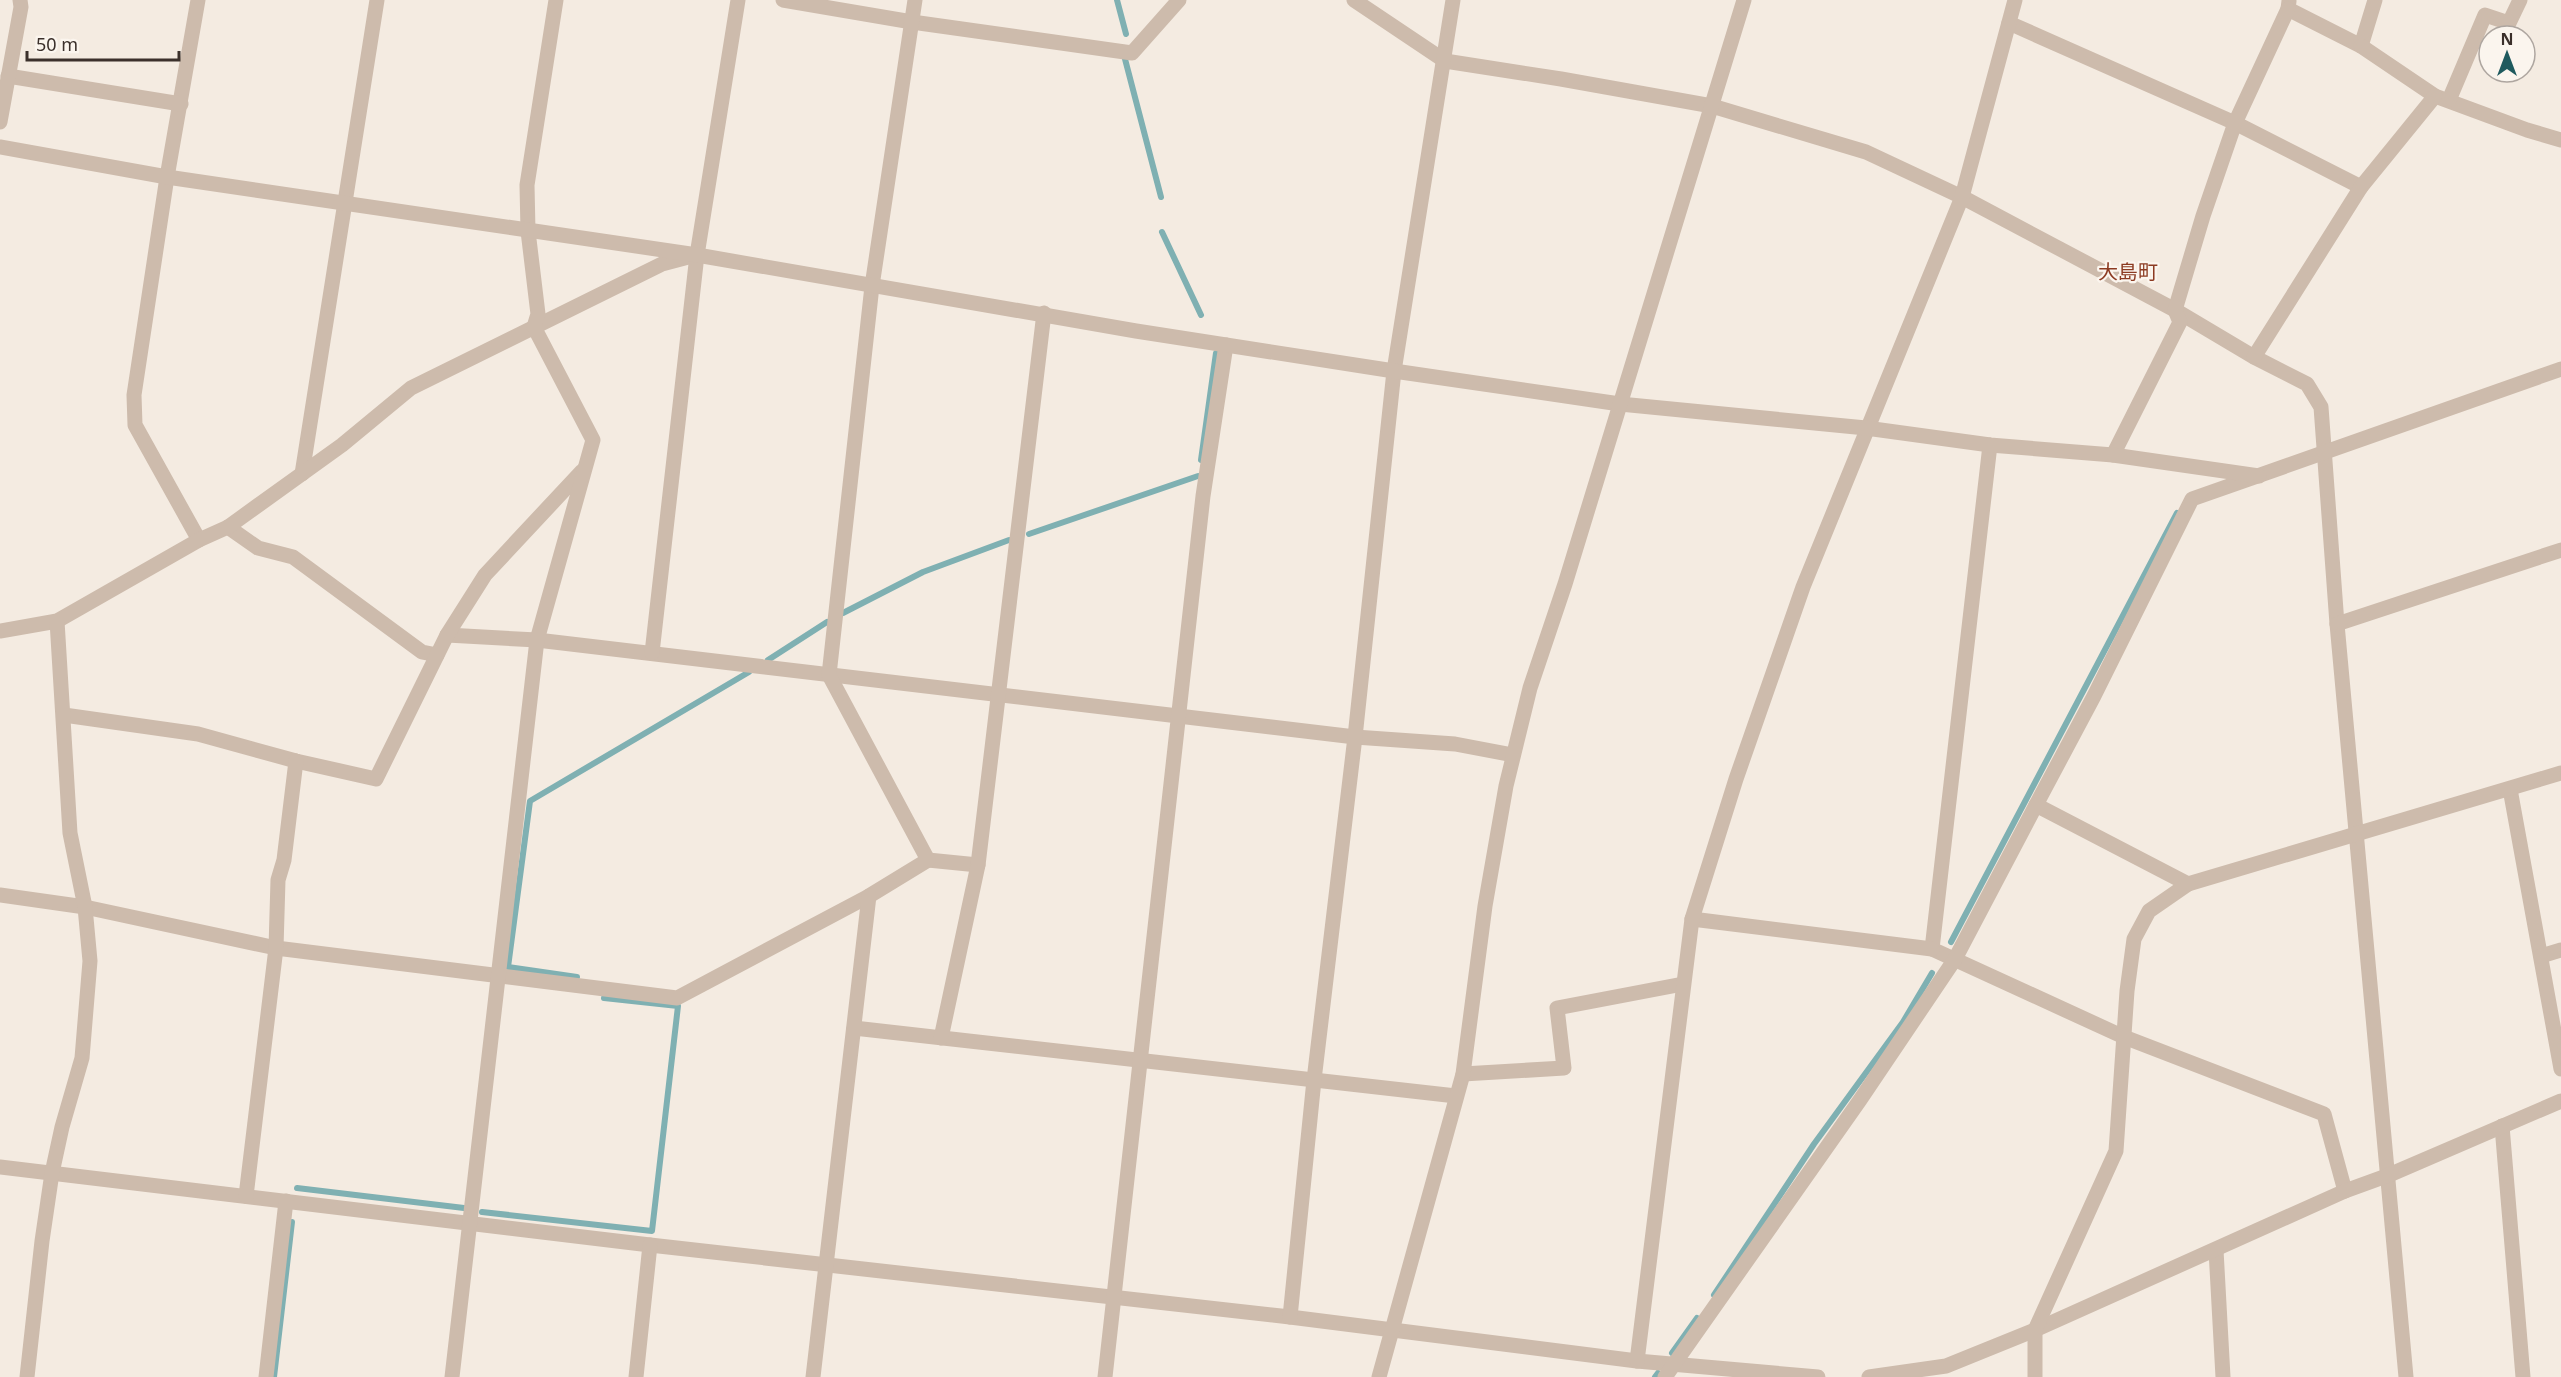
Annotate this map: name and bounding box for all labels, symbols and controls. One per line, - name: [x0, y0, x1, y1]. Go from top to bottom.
- scale bar: [27, 24, 178, 62]
- north arrow: [2477, 24, 2537, 84]
- text: N: [2500, 28, 2514, 50]
- text: 50 m: [36, 32, 78, 56]
- district label: 大島町: [2098, 258, 2158, 285]

